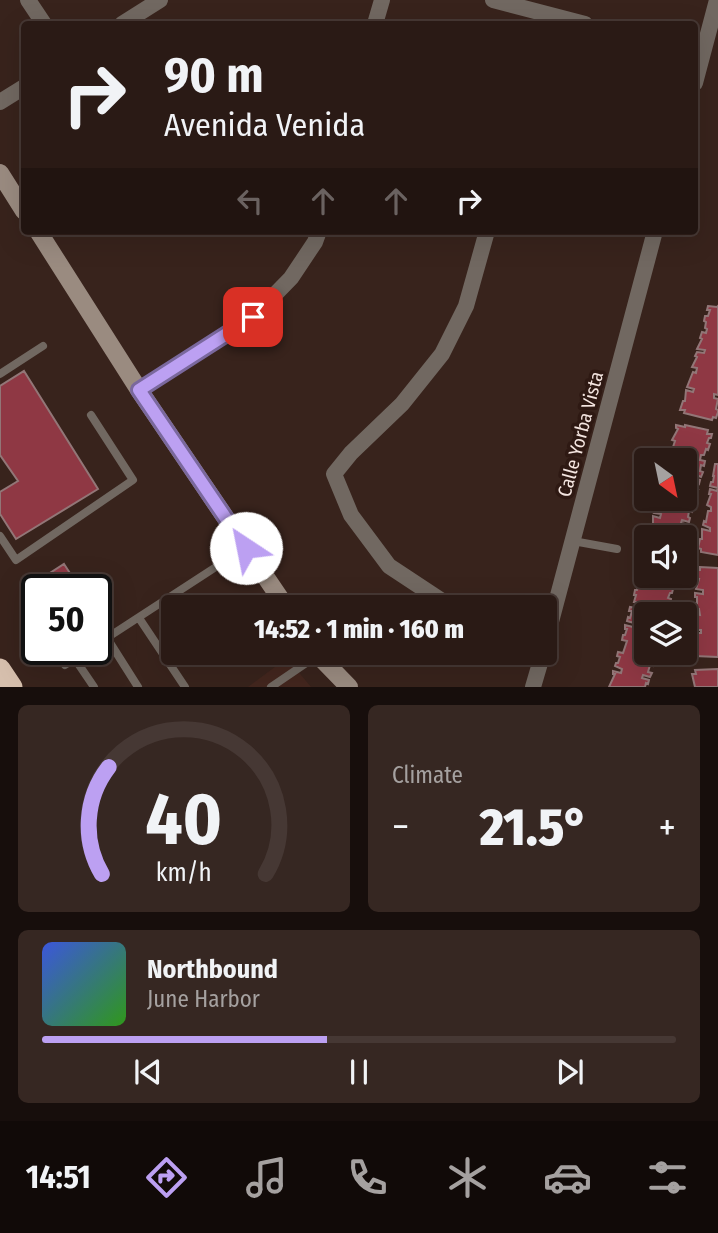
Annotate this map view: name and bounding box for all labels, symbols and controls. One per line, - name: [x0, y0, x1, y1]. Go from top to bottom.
- text: 90 m: [164, 46, 264, 105]
- icon: right: [49, 49, 140, 140]
- text: Avenida Venida: [164, 106, 365, 144]
- icon: left: [231, 182, 269, 220]
- icon: ahead: [304, 182, 342, 220]
- icon: ahead: [377, 182, 415, 220]
- icon: right: [450, 182, 488, 220]
- pin: [223, 287, 283, 347]
- icon: arrive: [234, 298, 272, 336]
- street label: Calle Yorba Vista: [553, 369, 608, 499]
- north arrow: [634, 448, 696, 511]
- map controls: [634, 448, 697, 665]
- position arrow: [209, 511, 283, 585]
- button: sound: [634, 525, 697, 588]
- speed limit sign: 50: [21, 574, 112, 665]
- button: layers: [634, 602, 697, 665]
- text: 14:52 · 1 min · 160 m: [254, 614, 464, 645]
- text: Climate: [392, 761, 463, 789]
- text: 40: [145, 777, 223, 864]
- text: 21.5°: [480, 796, 588, 859]
- text: −: [392, 804, 409, 850]
- text: +: [659, 804, 676, 850]
- text: km/h: [156, 858, 212, 888]
- text: Northbound: [147, 954, 278, 985]
- text: June Harbor: [147, 985, 260, 1013]
- icon: previous: [129, 1053, 167, 1091]
- icon: pause: [340, 1053, 378, 1091]
- icon: next: [551, 1053, 589, 1091]
- icon: directions: [142, 1153, 191, 1202]
- icon: music: [242, 1153, 291, 1202]
- icon: phone: [343, 1153, 392, 1202]
- icon: climate: [443, 1153, 492, 1202]
- icon: car: [543, 1153, 592, 1202]
- icon: filters: [643, 1153, 692, 1202]
- text: 14:51: [26, 1158, 91, 1196]

